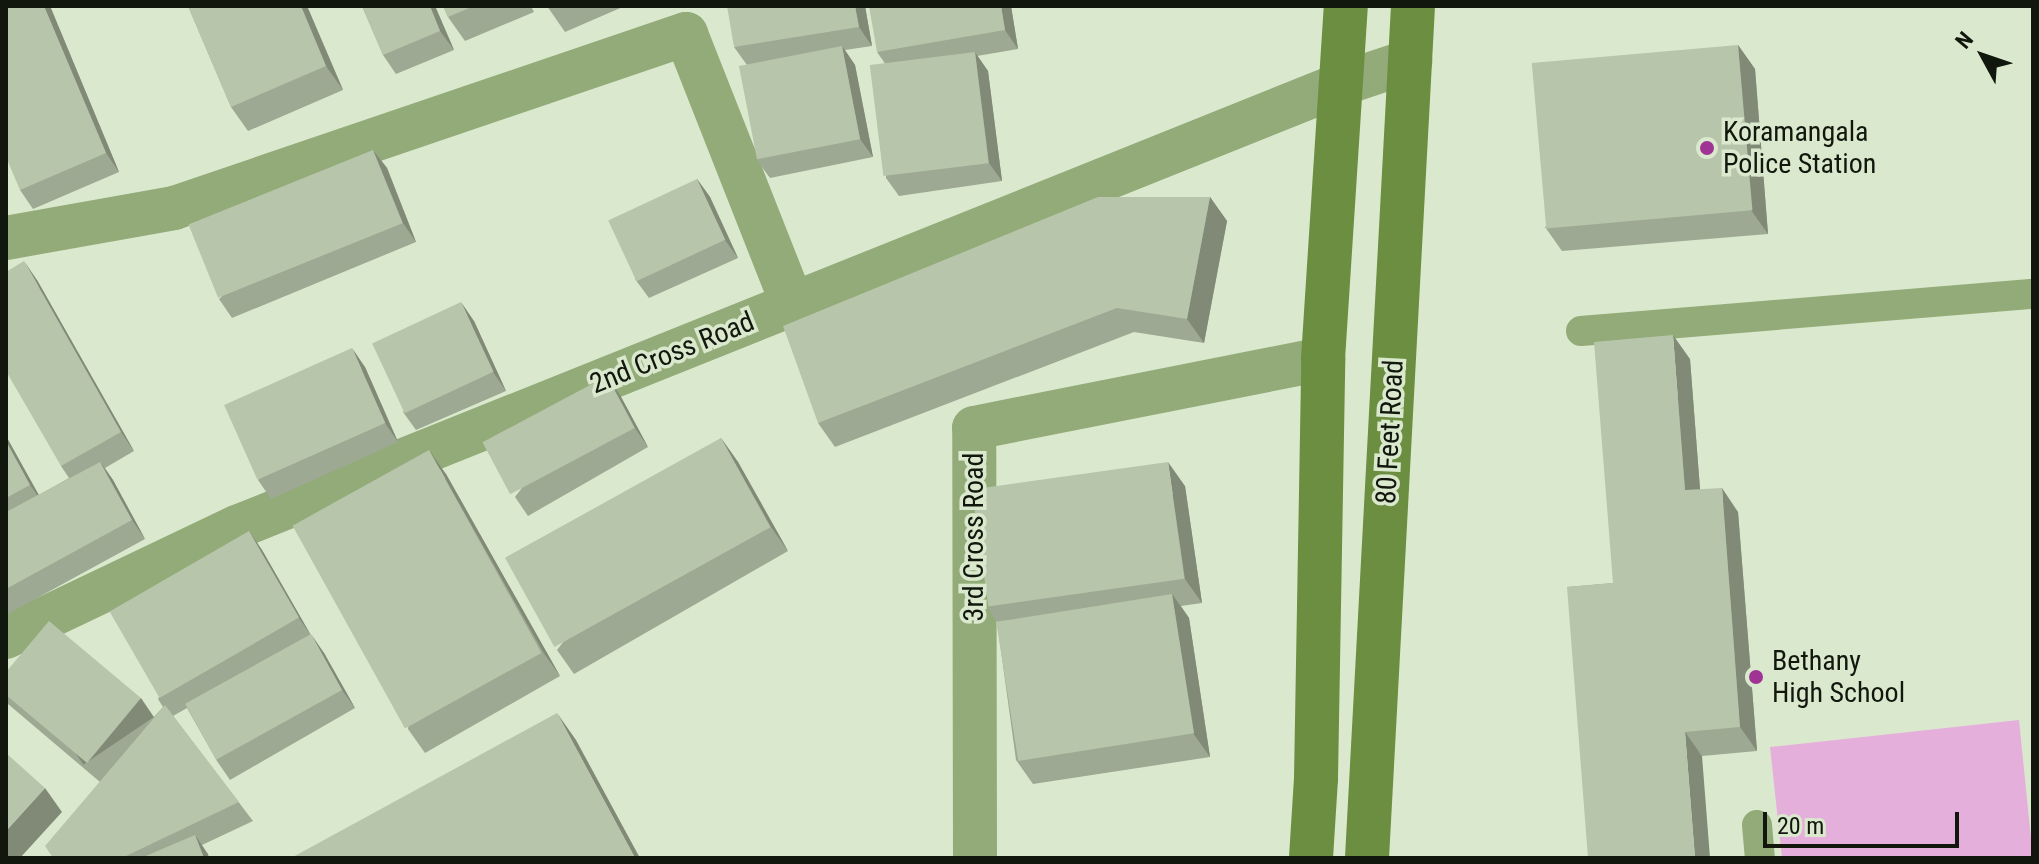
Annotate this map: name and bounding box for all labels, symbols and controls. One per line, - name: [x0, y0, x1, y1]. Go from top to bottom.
- north arrow: [1943, 16, 2023, 96]
- text: N: [1950, 27, 1978, 53]
- place label: Koramangala Police Station: [1723, 115, 1876, 181]
- marker: Koramangala Police Station: [1698, 139, 1716, 157]
- street label: 2nd Cross Road: [585, 305, 759, 401]
- street label: 80 Feet Road: [1369, 359, 1411, 505]
- street label: 3rd Cross Road: [957, 453, 991, 621]
- place label: Bethany High School: [1772, 644, 1905, 710]
- marker: Bethany High School: [1747, 668, 1765, 686]
- scale bar: [1767, 796, 1963, 846]
- text: 20 m: [1777, 812, 1824, 840]

